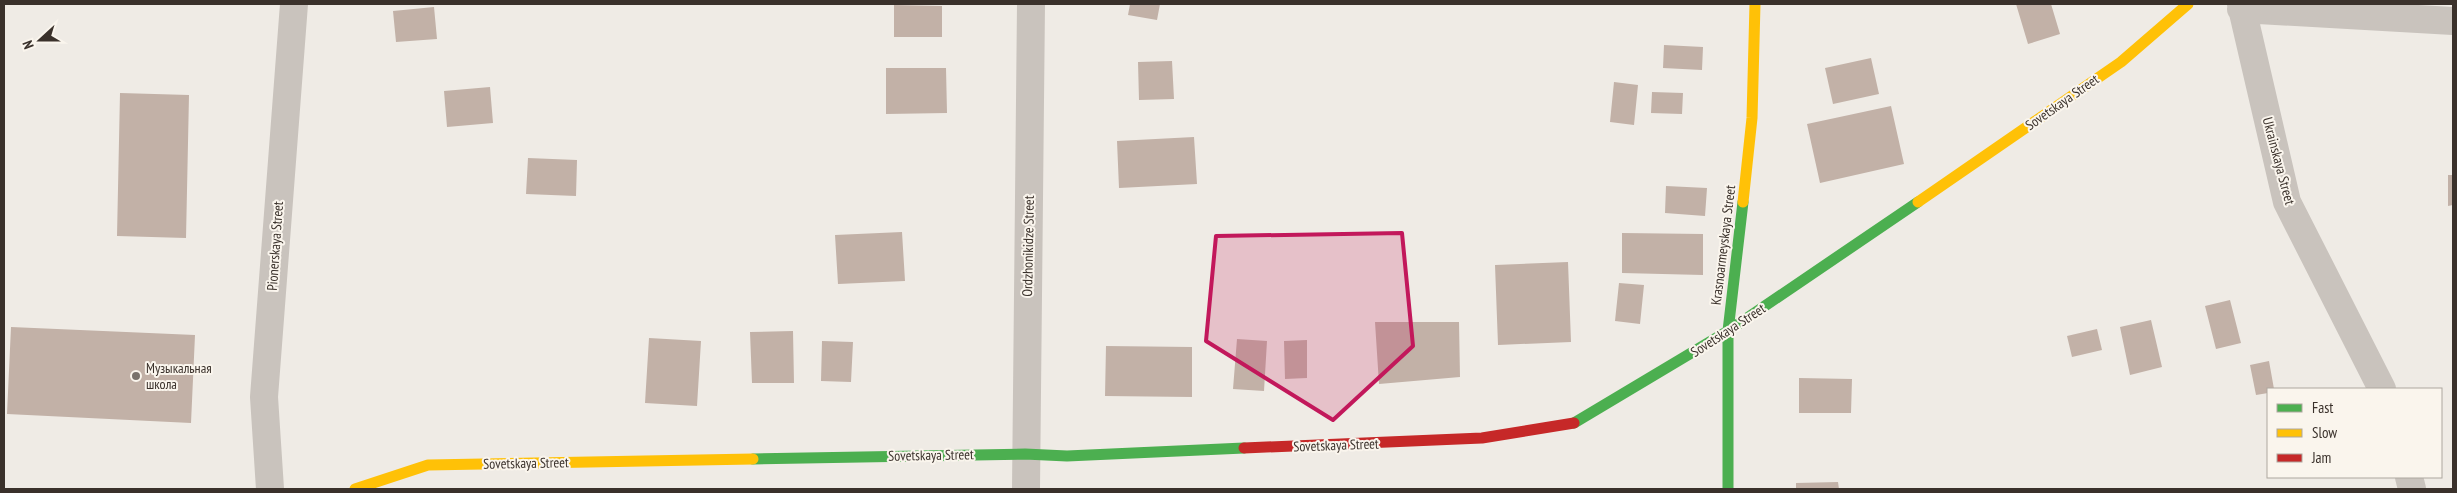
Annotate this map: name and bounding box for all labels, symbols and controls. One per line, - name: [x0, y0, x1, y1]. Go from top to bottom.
- north arrow: [15, 15, 65, 65]
- text: N: [18, 38, 38, 51]
- street label: Sovetskaya Street: [2022, 70, 2102, 134]
- street label: Ukrainskaya Street: [2259, 115, 2299, 207]
- street label: Krasnoarmeyskaya Street: [1707, 184, 1739, 306]
- street label: Ordzhonikidze Street: [1018, 195, 1038, 297]
- street label: Pionerskaya Street: [263, 200, 287, 291]
- street label: Sovetskaya Street: [1687, 299, 1769, 361]
- place label: Музыкальная школа: [146, 359, 212, 393]
- marker: Музыкальная школа: [130, 370, 142, 382]
- legend: [2267, 388, 2442, 478]
- text: Fast: [2312, 398, 2333, 417]
- text: Slow: [2312, 423, 2337, 442]
- street label: Sovetskaya Street: [1293, 435, 1379, 455]
- street label: Sovetskaya Street: [888, 445, 974, 465]
- text: Jam: [2311, 448, 2331, 467]
- street label: Sovetskaya Street: [483, 453, 569, 473]

